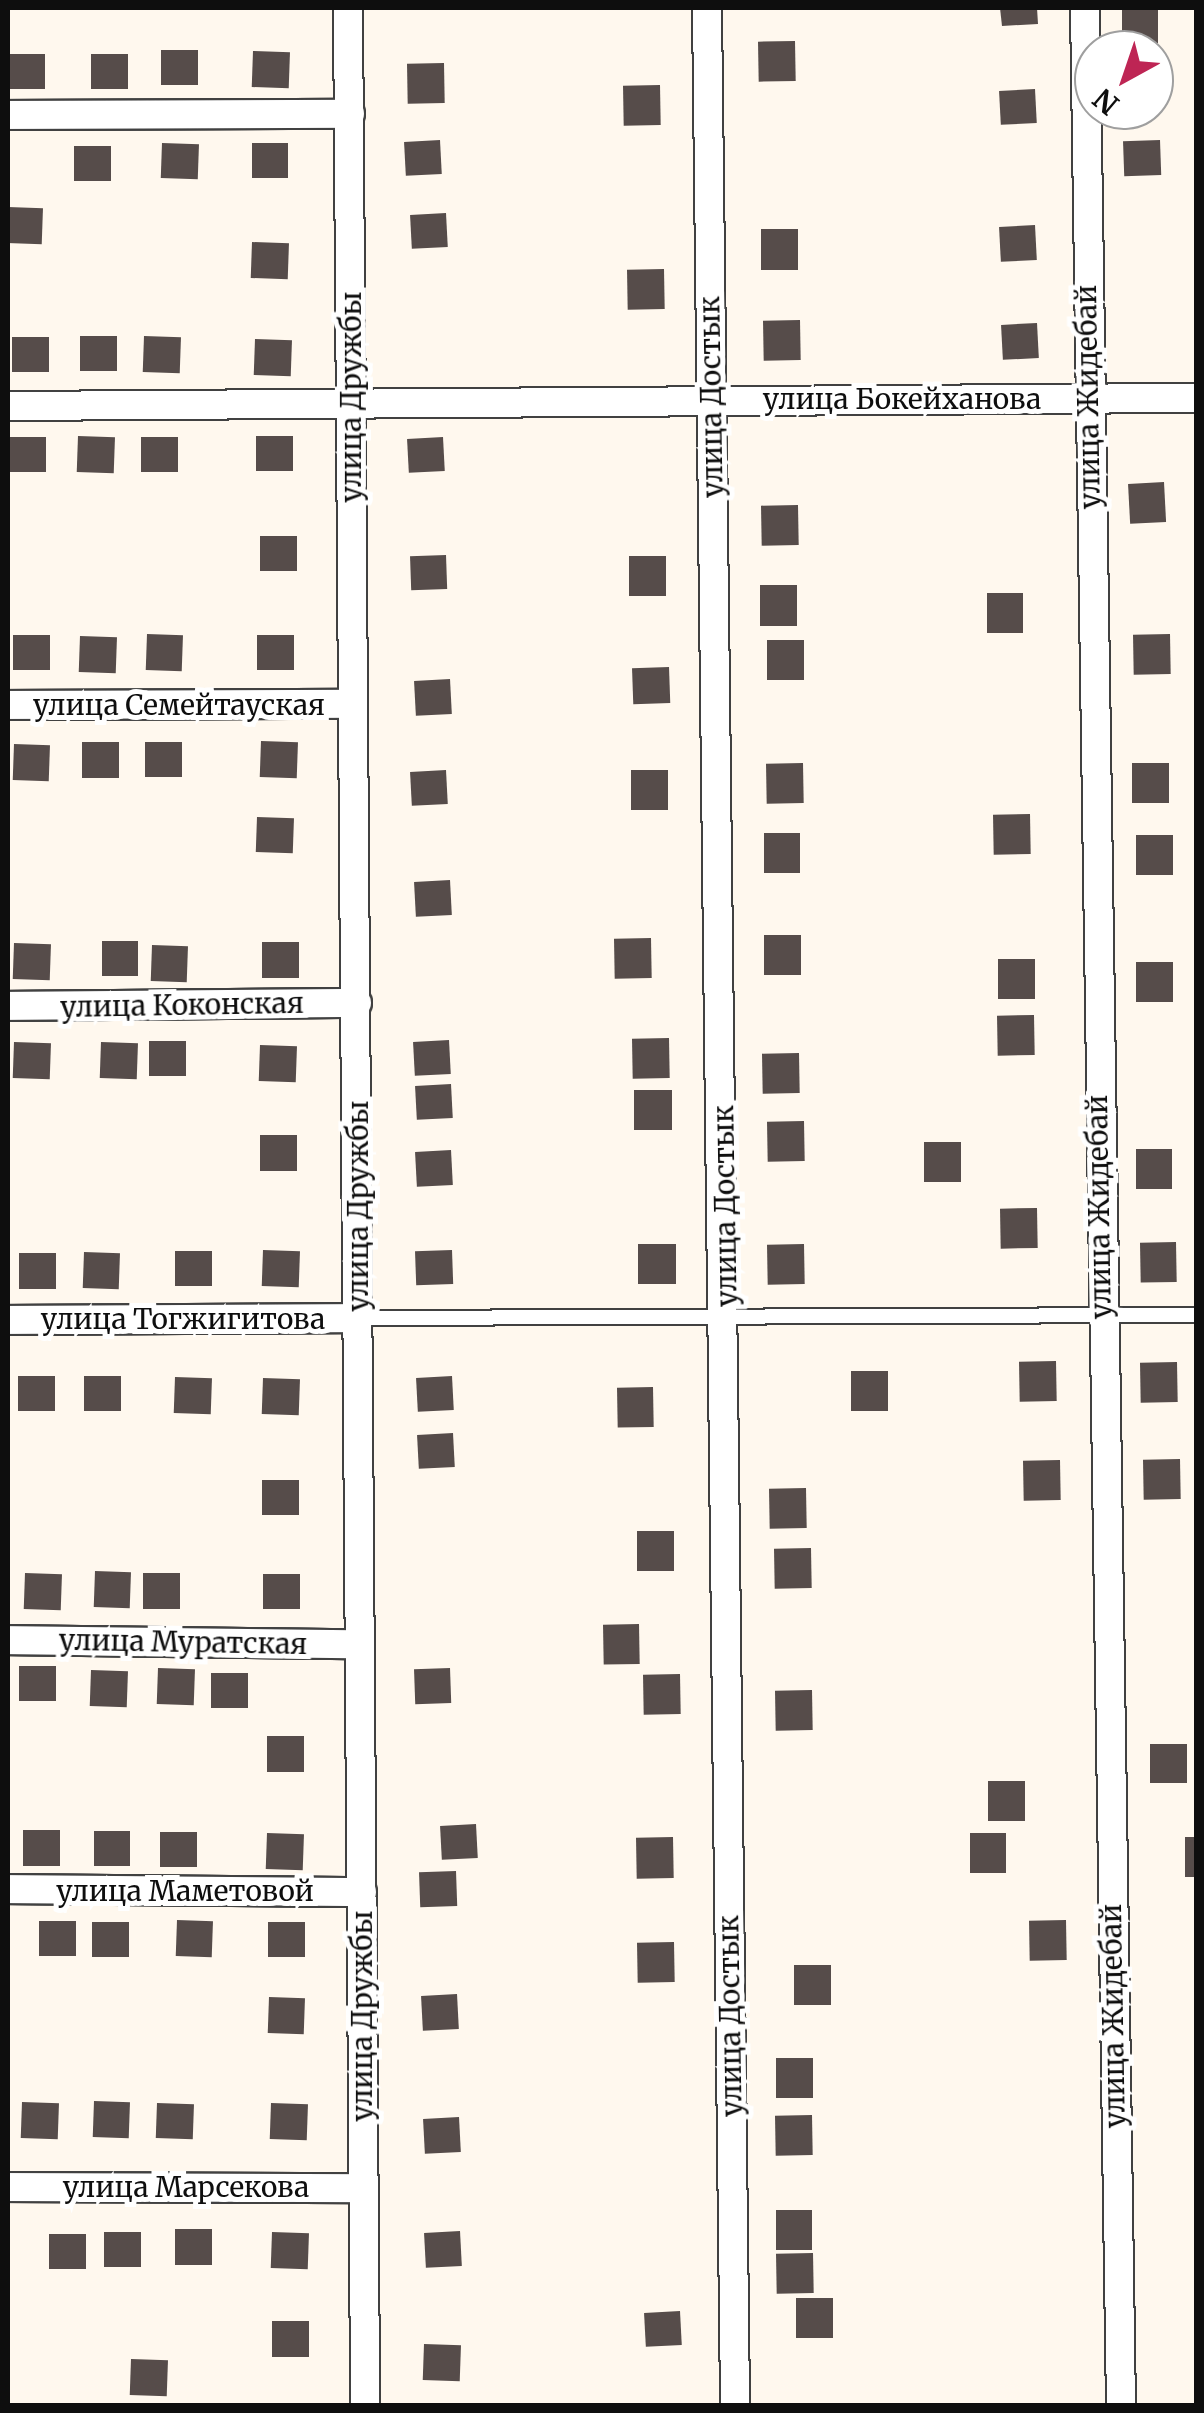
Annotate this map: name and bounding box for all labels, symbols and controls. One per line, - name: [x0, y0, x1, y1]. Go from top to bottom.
- north arrow: [1074, 30, 1174, 130]
- text: N: [1086, 81, 1126, 122]
- street label: улица Жидебай: [1069, 285, 1107, 509]
- street label: улица Дружбы: [334, 291, 368, 503]
- street label: улица Достык: [692, 296, 730, 498]
- street label: улица Бокейханова: [763, 382, 1041, 416]
- street label: улица Семейтауская: [33, 688, 325, 722]
- street label: улица Коконская: [60, 986, 304, 1024]
- street label: улица Жидебай: [1080, 1095, 1118, 1319]
- street label: улица Дружбы: [341, 1100, 375, 1312]
- street label: улица Достык: [706, 1105, 744, 1307]
- street label: улица Тогжигитова: [41, 1302, 325, 1336]
- street label: улица Муратская: [58, 1623, 308, 1661]
- street label: улица Маметовой: [56, 1874, 314, 1908]
- street label: улица Жидебай: [1094, 1904, 1132, 2128]
- street label: улица Дружбы: [345, 1910, 379, 2122]
- street label: улица Достык: [711, 1915, 749, 2117]
- street label: улица Марсекова: [63, 2170, 309, 2204]

